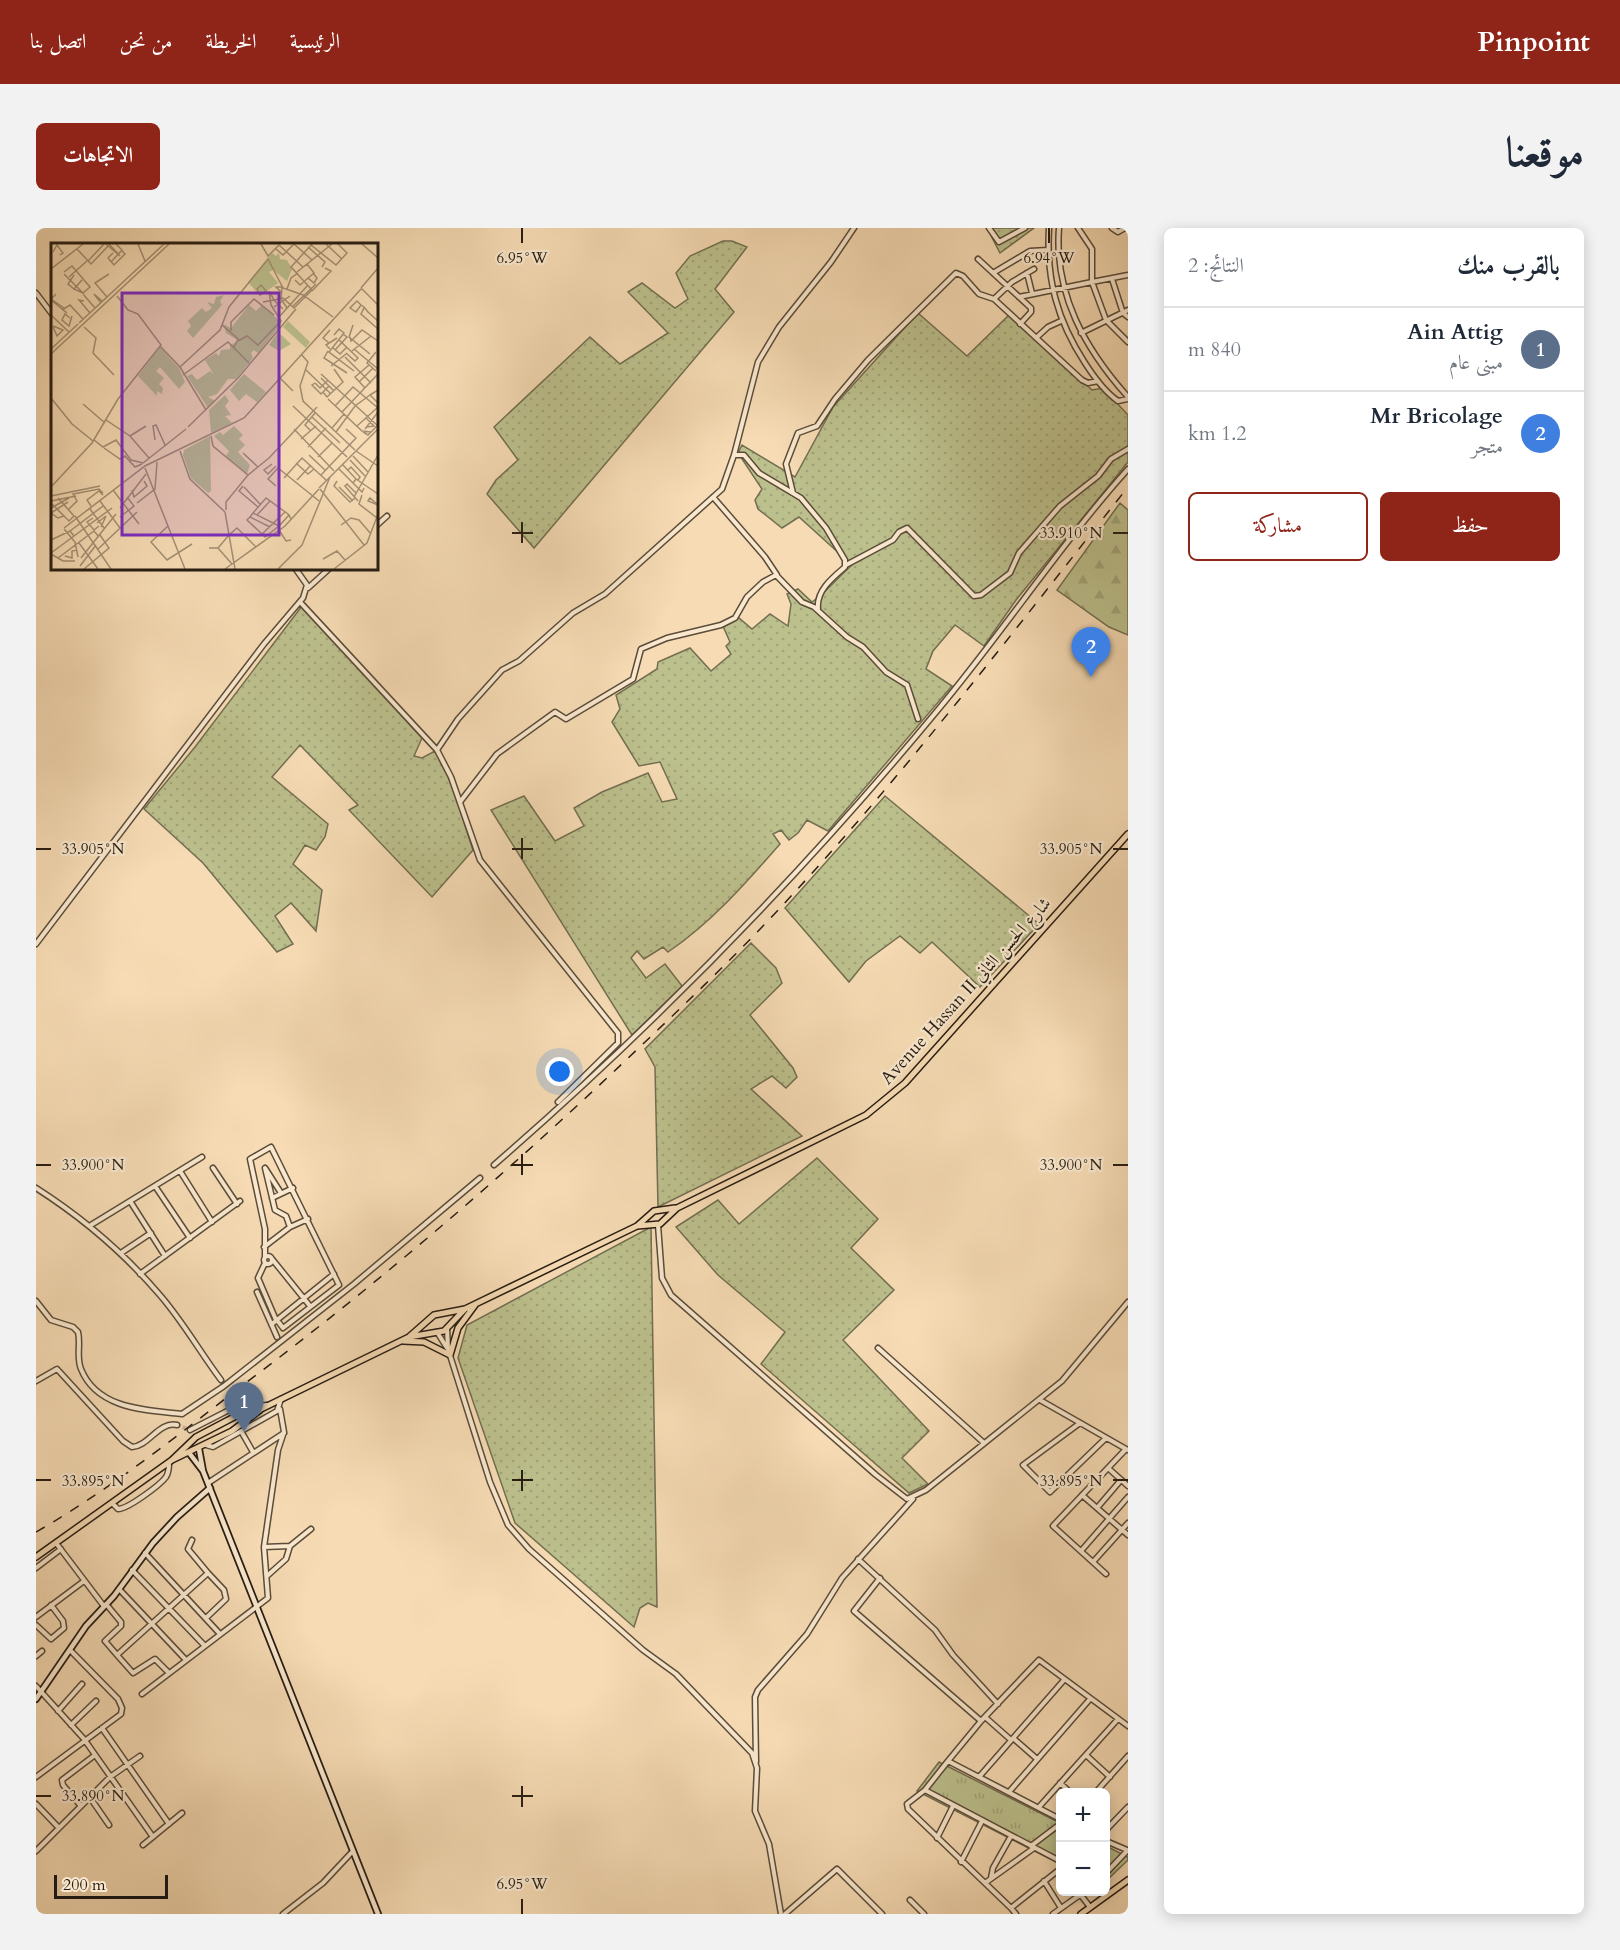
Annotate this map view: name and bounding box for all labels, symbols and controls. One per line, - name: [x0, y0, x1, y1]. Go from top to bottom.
- text: Pinpoint: [1477, 23, 1590, 61]
- text: اتصل بنا: [30, 27, 86, 56]
- text: من نحن: [119, 27, 173, 56]
- text: الخريطة: [206, 27, 257, 56]
- text: الرئيسية: [290, 27, 340, 56]
- button: الاتجاهات: [36, 123, 160, 190]
- text: موقعنا: [1506, 124, 1584, 181]
- inset map: [51, 243, 378, 570]
- text: 6.95°W: [496, 248, 548, 268]
- text: 6.94°W: [1023, 248, 1075, 268]
- text: بالقرب منك: [1457, 248, 1560, 283]
- text: النتائج: 2: [1188, 252, 1244, 279]
- text: Ain Attig: [1407, 317, 1503, 347]
- text: 840 m: [1188, 336, 1241, 363]
- text: 1: [1535, 336, 1546, 363]
- text: مبنى عام: [1449, 349, 1503, 376]
- text: Mr Bricolage: [1370, 401, 1503, 431]
- text: 1.2 km: [1188, 420, 1247, 447]
- text: 2: [1535, 420, 1546, 447]
- text: متجر: [1471, 433, 1503, 460]
- button: مشاركة: [1188, 492, 1368, 561]
- button: حفظ: [1380, 492, 1560, 561]
- text: 33.910°N: [1040, 523, 1103, 543]
- pin: 2: [1072, 628, 1110, 677]
- text: 33.905°N: [62, 839, 125, 859]
- text: 33.905°N: [1040, 839, 1103, 859]
- street label: Avenue Hassan II شارع الحسن الثاني: [875, 892, 1059, 1091]
- your location: [545, 1057, 574, 1086]
- text: 33.900°N: [62, 1155, 125, 1175]
- text: 33.900°N: [1040, 1155, 1103, 1175]
- pin: 1: [224, 1382, 264, 1432]
- text: 33.895°N: [62, 1471, 125, 1491]
- text: 33.895°N: [1040, 1471, 1103, 1491]
- text: 33.890°N: [62, 1786, 125, 1806]
- map controls: [1056, 1788, 1110, 1896]
- button: +: [1056, 1788, 1110, 1842]
- button: −: [1056, 1842, 1110, 1896]
- scale bar: [54, 1872, 168, 1900]
- text: 200 m: [63, 1874, 105, 1896]
- text: 6.95°W: [496, 1874, 548, 1894]

